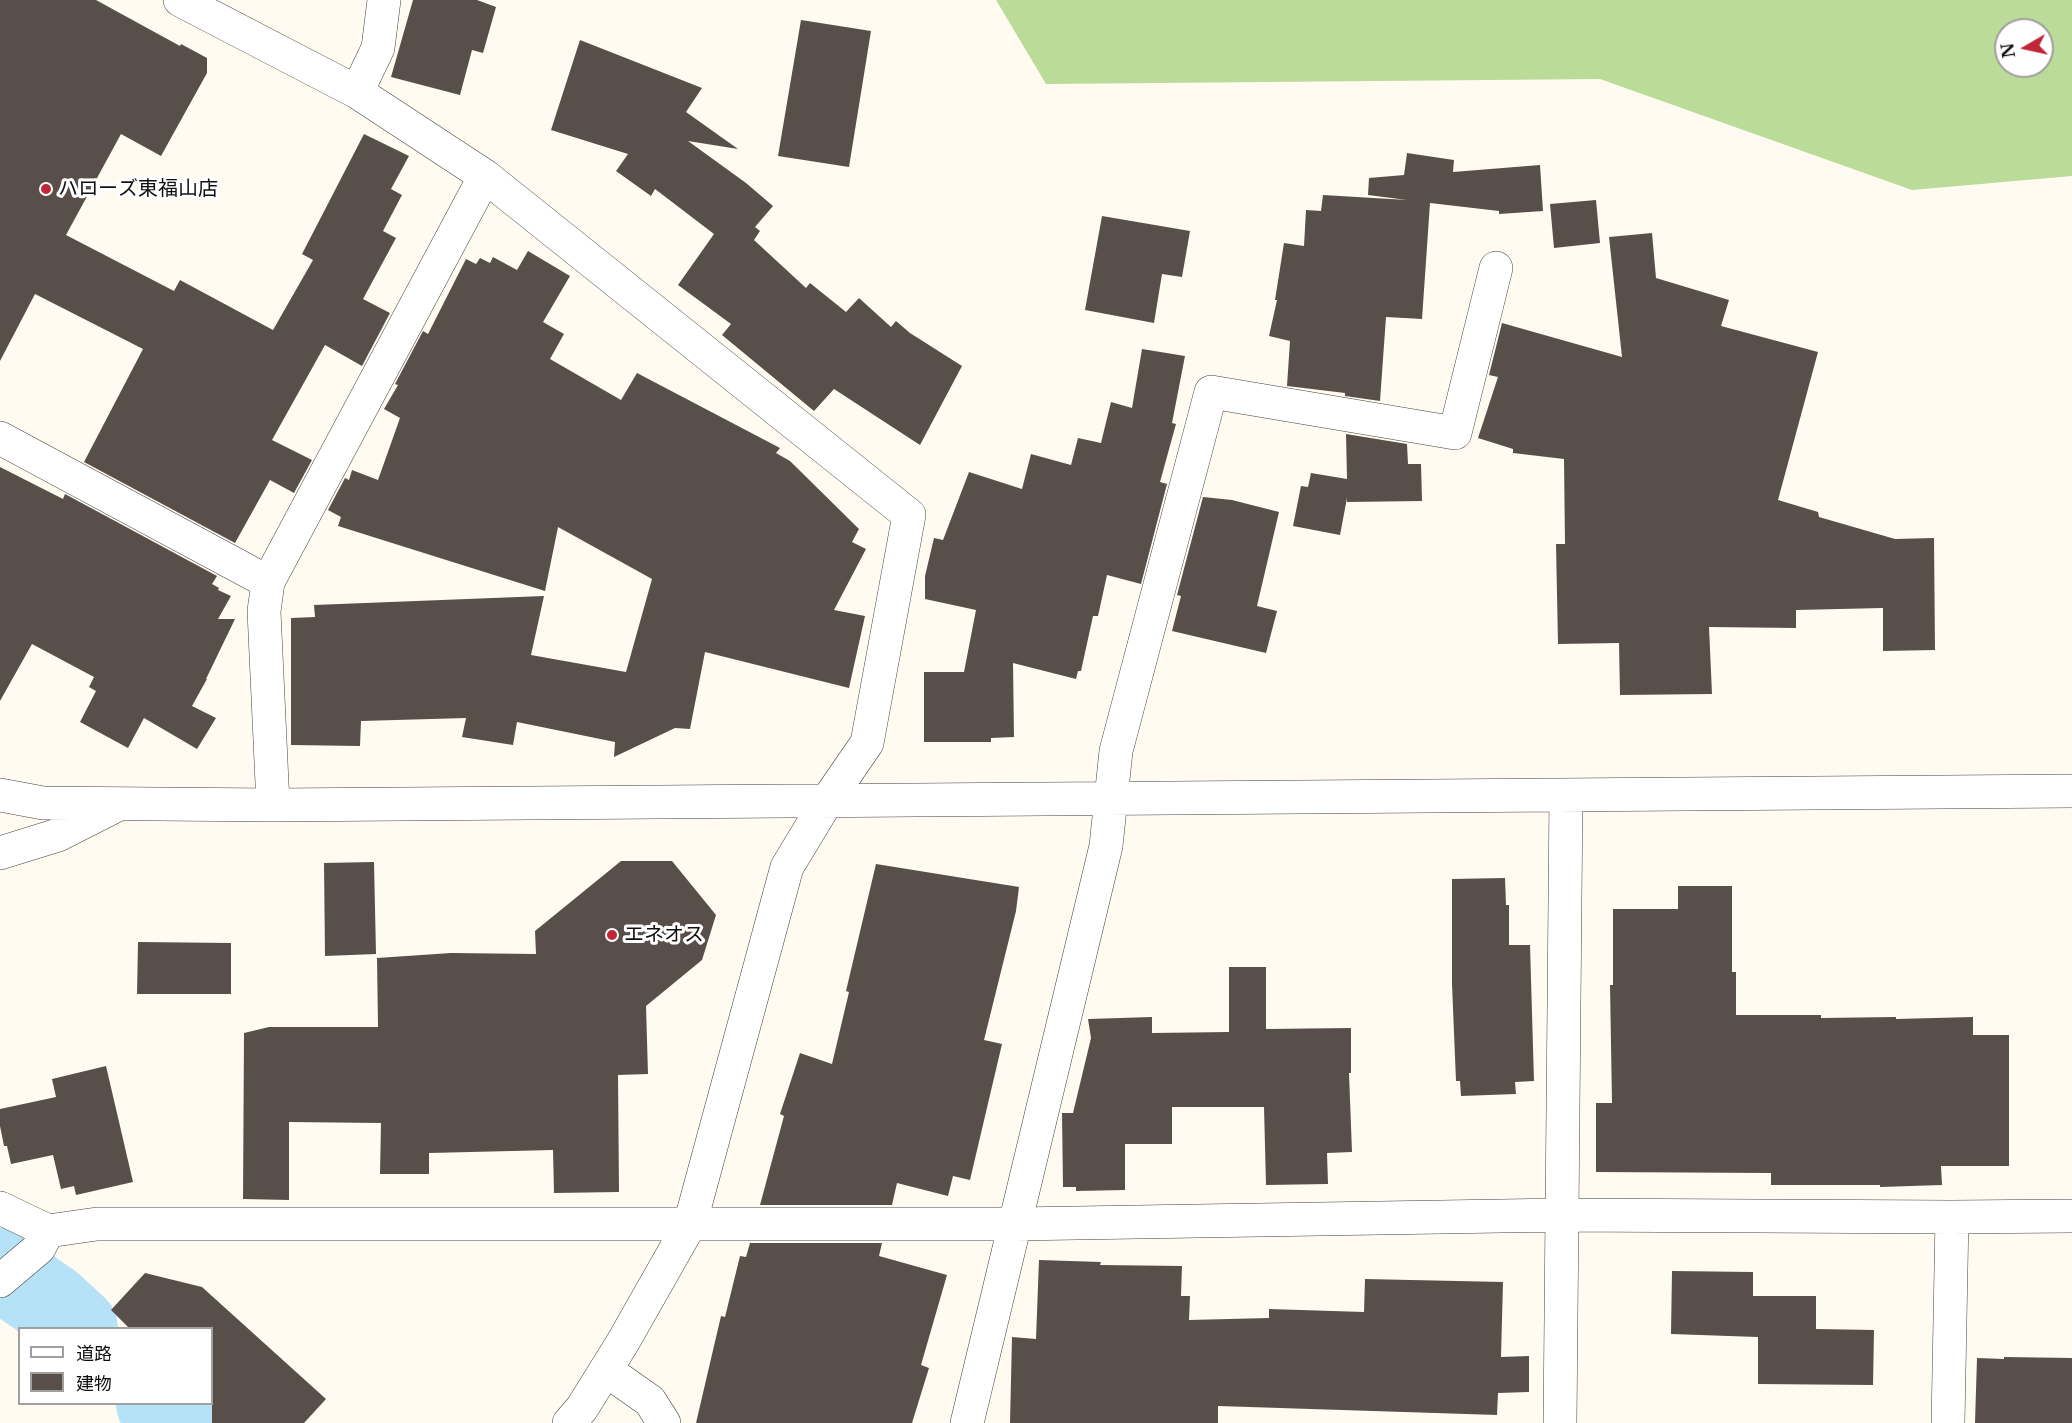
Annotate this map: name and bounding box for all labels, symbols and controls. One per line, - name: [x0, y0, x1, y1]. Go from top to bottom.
- north arrow: [1994, 18, 2054, 78]
- text: N: [1997, 42, 2019, 60]
- place label: ハローズ東福山店: [58, 177, 218, 201]
- marker: ハローズ東福山店: [39, 182, 53, 196]
- place label: エネオス: [624, 923, 704, 947]
- marker: エネオス: [605, 928, 619, 942]
- legend: [18, 1327, 213, 1405]
- text: 道路: [76, 1343, 112, 1365]
- text: 建物: [76, 1373, 112, 1395]

